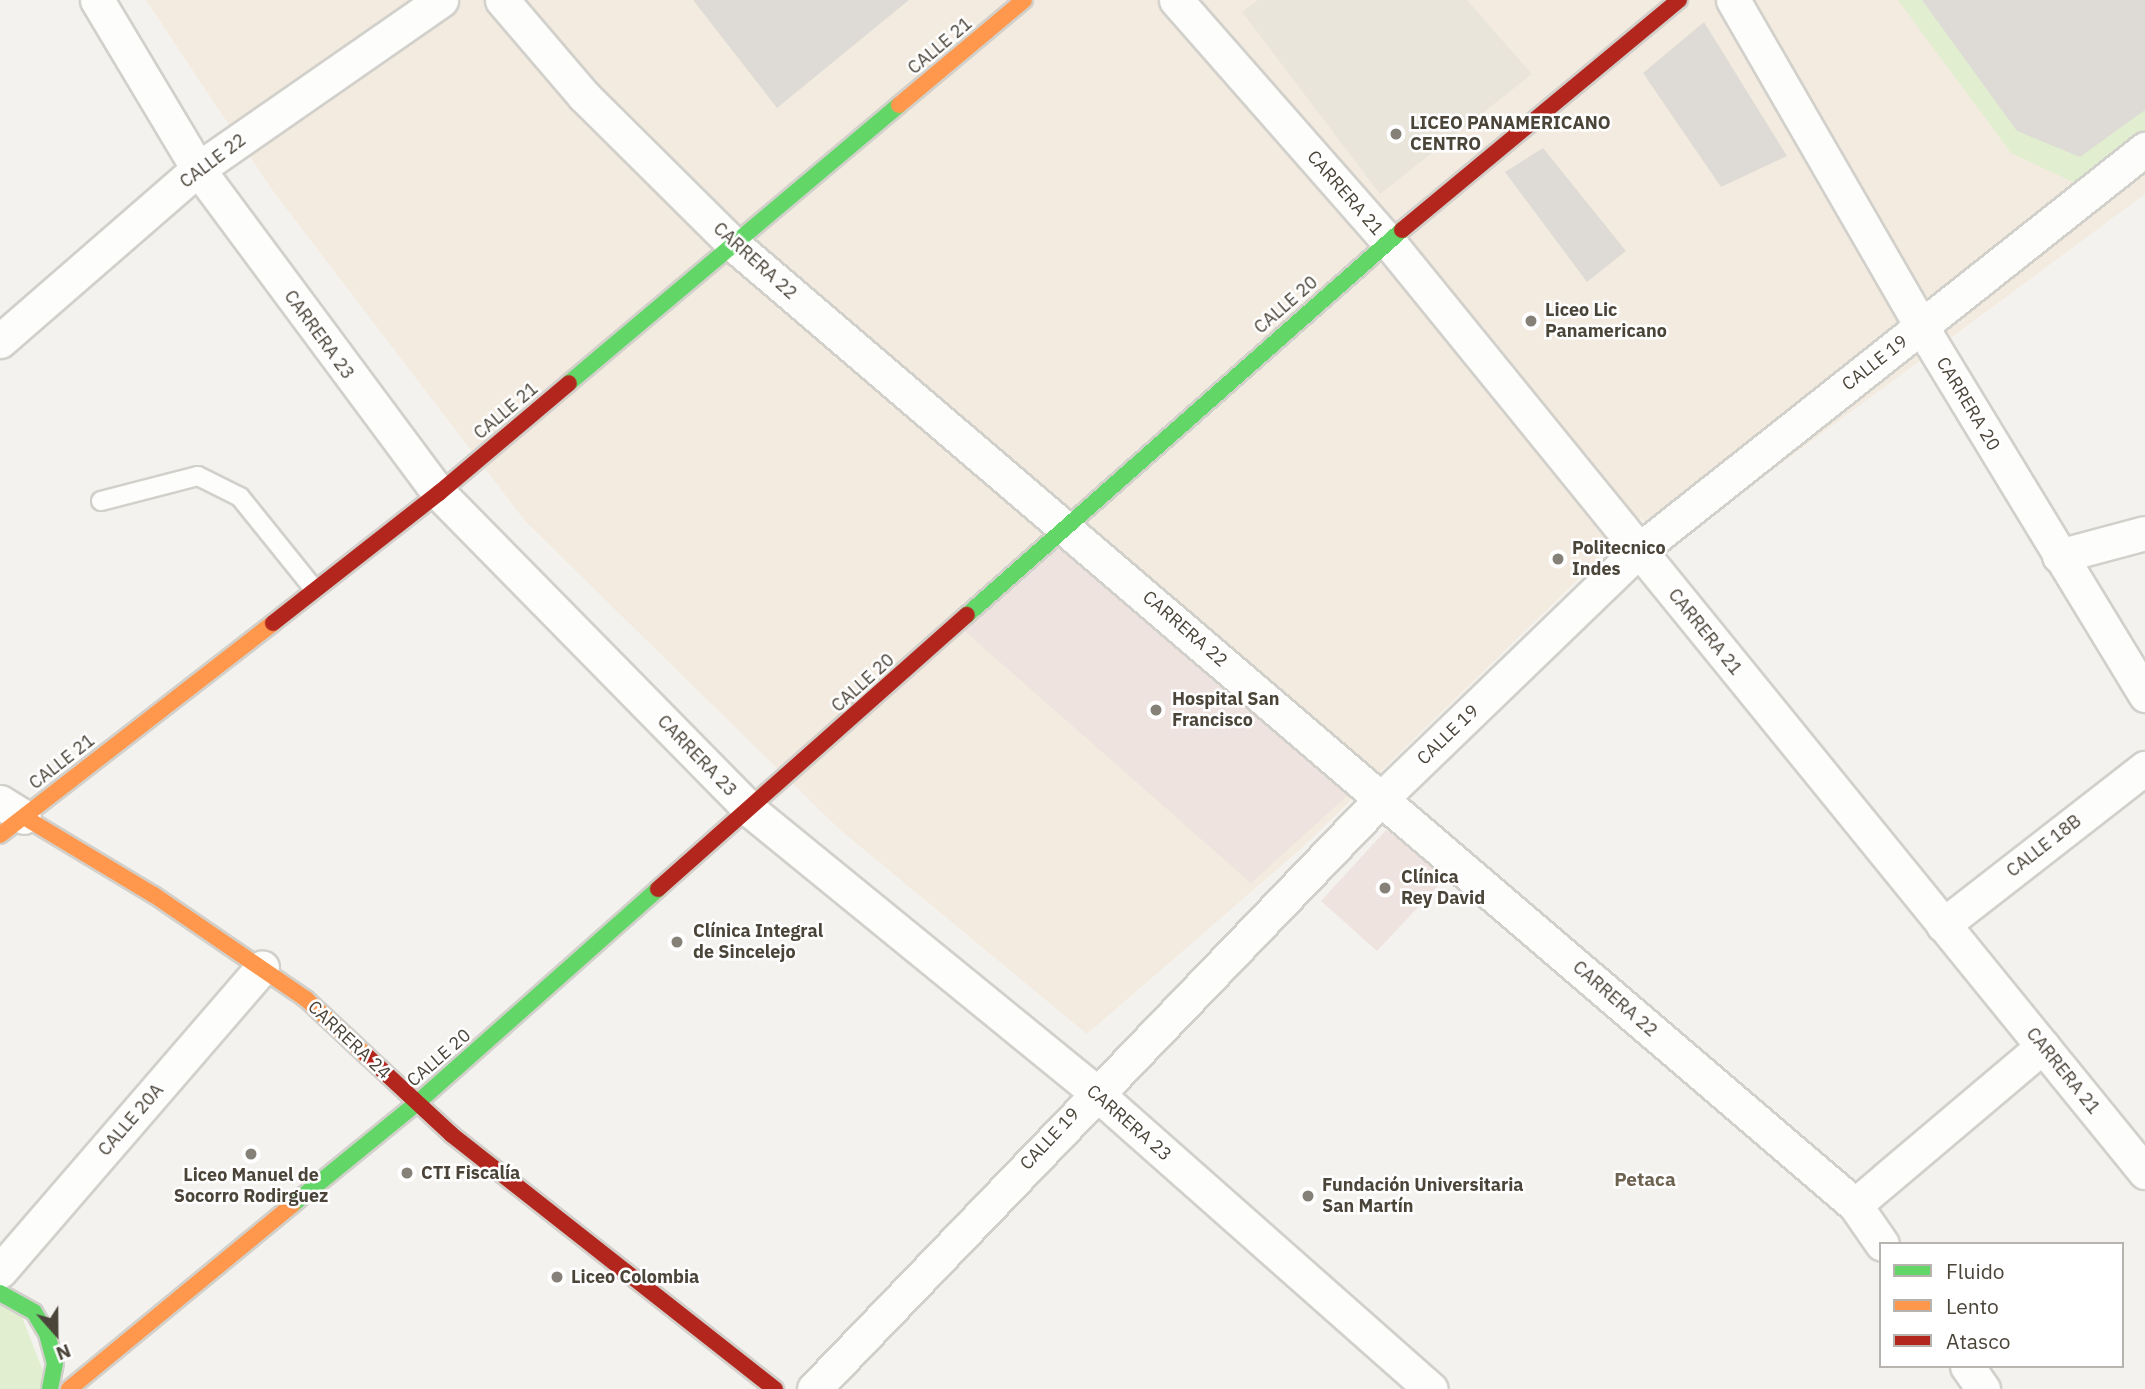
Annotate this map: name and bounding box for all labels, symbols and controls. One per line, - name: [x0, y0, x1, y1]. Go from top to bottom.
- street label: CALLE 21: [904, 13, 976, 79]
- place label: LICEO PANAMERICANO CENTRO: [1410, 113, 1611, 156]
- marker: LICEO PANAMERICANO CENTRO: [1388, 126, 1404, 142]
- street label: CALLE 22: [176, 129, 250, 193]
- street label: CARRERA 21: [1302, 146, 1388, 240]
- street label: CARRERA 22: [709, 218, 801, 304]
- street label: CALLE 20: [1250, 272, 1322, 338]
- street label: CARRERA 23: [279, 286, 359, 384]
- place label: Liceo Lic Panamericano: [1545, 300, 1667, 342]
- marker: Liceo Lic Panamericano: [1523, 313, 1539, 329]
- street label: CALLE 19: [1838, 331, 1912, 395]
- street label: CARRERA 20: [1932, 353, 2004, 455]
- street label: CALLE 21: [470, 378, 542, 444]
- place label: Politecnico Indes: [1572, 538, 1666, 580]
- marker: Politecnico Indes: [1550, 551, 1566, 567]
- street label: CARRERA 21: [1664, 584, 1746, 680]
- street label: CARRERA 22: [1138, 586, 1232, 672]
- street label: CALLE 20: [827, 649, 899, 717]
- place label: Hospital San Francisco: [1172, 689, 1279, 732]
- marker: Hospital San Francisco: [1146, 700, 1166, 720]
- street label: CALLE 19: [1413, 700, 1483, 770]
- street label: CARRERA 23: [653, 711, 741, 801]
- street label: CALLE 21: [25, 730, 99, 794]
- street label: CALLE 18B: [2002, 810, 2086, 882]
- place label: Clínica Rey David: [1401, 867, 1485, 910]
- marker: Clínica Rey David: [1375, 878, 1395, 898]
- place label: Clínica Integral de Sincelejo: [693, 921, 823, 964]
- marker: Clínica Integral de Sincelejo: [667, 932, 687, 952]
- street label: CARRERA 22: [1568, 956, 1662, 1042]
- street label: CARRERA 24: [303, 996, 395, 1084]
- street label: CARRERA 21: [2022, 1023, 2104, 1119]
- street label: CALLE 20: [403, 1025, 475, 1091]
- street label: CALLE 20A: [94, 1079, 168, 1161]
- street label: CARRERA 23: [1082, 1080, 1176, 1166]
- street label: CALLE 19: [1016, 1103, 1084, 1175]
- marker: Liceo Manuel de Socorro Rodirguez: [243, 1146, 259, 1162]
- place label: CTI Fiscalía: [421, 1162, 520, 1184]
- place label: Liceo Manuel de Socorro Rodirguez: [174, 1165, 328, 1208]
- marker: CTI Fiscalía: [399, 1165, 415, 1181]
- district label: Petaca: [1614, 1169, 1676, 1191]
- place label: Fundación Universitaria San Martín: [1322, 1175, 1524, 1218]
- marker: Fundación Universitaria San Martín: [1300, 1188, 1316, 1204]
- legend: [1879, 1242, 2124, 1368]
- text: Fluido: [1946, 1257, 2005, 1285]
- place label: Liceo Colombia: [571, 1266, 699, 1288]
- marker: Liceo Colombia: [549, 1269, 565, 1285]
- text: Lento: [1946, 1292, 1999, 1320]
- north arrow: [21, 1298, 91, 1368]
- text: Atasco: [1946, 1327, 2010, 1355]
- text: N: [53, 1339, 74, 1366]

